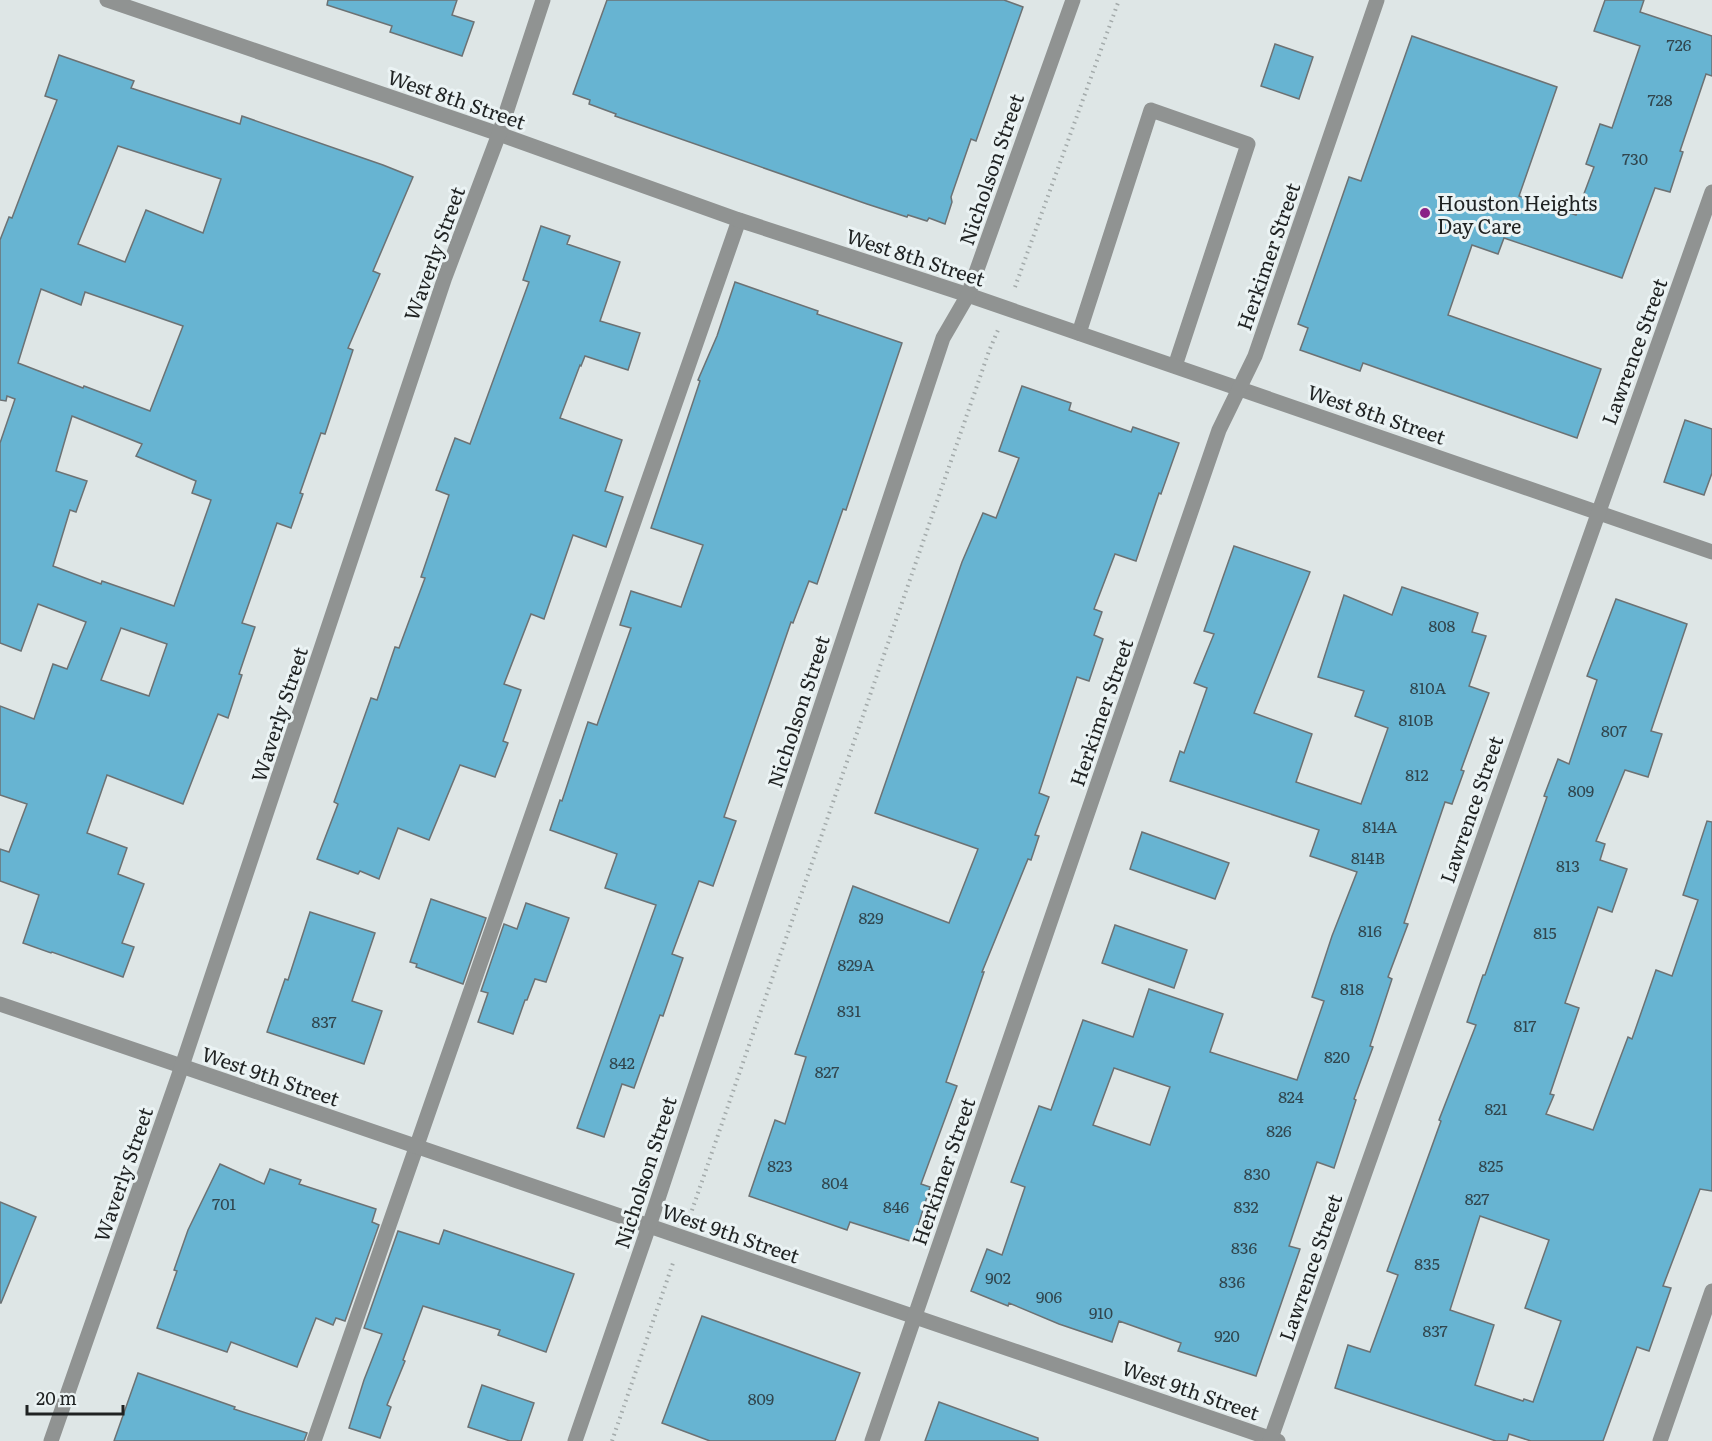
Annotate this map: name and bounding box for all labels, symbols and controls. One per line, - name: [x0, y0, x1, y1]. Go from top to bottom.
- house number: 726: [1667, 32, 1692, 56]
- street label: West 8th Street: [384, 60, 530, 136]
- house number: 728: [1647, 87, 1673, 111]
- street label: Nicholson Street: [950, 89, 1030, 249]
- house number: 730: [1622, 146, 1648, 170]
- street label: Herkimer Street: [1228, 178, 1306, 334]
- street label: Waverly Street: [395, 182, 471, 324]
- place label: Houston Heights Day Care: [1437, 187, 1597, 240]
- marker: Houston Heights Day Care: [1418, 206, 1432, 220]
- street label: West 8th Street: [843, 219, 989, 293]
- street label: Lawrence Street: [1593, 273, 1673, 429]
- street label: West 8th Street: [1304, 375, 1450, 451]
- house number: 808: [1429, 613, 1456, 637]
- street label: Nicholson Street: [758, 631, 836, 791]
- street label: Herkimer Street: [1061, 634, 1139, 790]
- street label: Waverly Street: [242, 642, 314, 786]
- house number: 810A: [1410, 675, 1446, 699]
- house number: 810B: [1398, 707, 1434, 731]
- house number: 807: [1601, 718, 1627, 742]
- street label: Lawrence Street: [1431, 731, 1509, 887]
- house number: 812: [1405, 762, 1429, 786]
- house number: 809: [1568, 778, 1594, 802]
- house number: 814A: [1362, 814, 1398, 838]
- house number: 814B: [1351, 845, 1385, 869]
- house number: 813: [1556, 853, 1580, 877]
- house number: 829: [858, 905, 884, 929]
- house number: 816: [1358, 918, 1382, 942]
- house number: 815: [1533, 920, 1557, 944]
- house number: 829A: [838, 952, 875, 976]
- house number: 818: [1340, 976, 1364, 1000]
- house number: 831: [837, 998, 861, 1022]
- house number: 837: [311, 1009, 337, 1033]
- house number: 817: [1514, 1013, 1536, 1037]
- street label: West 9th Street: [198, 1037, 344, 1113]
- house number: 820: [1324, 1044, 1350, 1068]
- house number: 842: [609, 1050, 635, 1074]
- house number: 827: [815, 1059, 839, 1083]
- house number: 824: [1278, 1084, 1304, 1108]
- street label: Nicholson Street: [605, 1092, 683, 1252]
- street label: Herkimer Street: [903, 1093, 981, 1249]
- house number: 821: [1484, 1096, 1508, 1120]
- street label: Waverly Street: [85, 1103, 159, 1245]
- house number: 826: [1266, 1118, 1292, 1142]
- house number: 823: [767, 1153, 793, 1177]
- house number: 825: [1479, 1153, 1503, 1177]
- house number: 830: [1244, 1161, 1270, 1185]
- house number: 804: [822, 1170, 849, 1194]
- house number: 827: [1465, 1186, 1489, 1210]
- street label: Lawrence Street: [1270, 1189, 1348, 1345]
- house number: 701: [212, 1191, 236, 1215]
- street label: West 9th Street: [658, 1194, 804, 1270]
- house number: 846: [883, 1194, 910, 1218]
- house number: 832: [1233, 1194, 1259, 1218]
- house number: 836: [1231, 1235, 1257, 1259]
- house number: 835: [1414, 1251, 1440, 1275]
- house number: 902: [985, 1265, 1011, 1289]
- house number: 836: [1219, 1269, 1245, 1293]
- house number: 906: [1036, 1284, 1063, 1308]
- house number: 910: [1089, 1300, 1113, 1324]
- house number: 837: [1422, 1318, 1448, 1342]
- house number: 920: [1214, 1323, 1240, 1347]
- street label: West 9th Street: [1118, 1351, 1264, 1427]
- scale bar: [27, 1378, 123, 1416]
- text: 20 m: [36, 1384, 77, 1411]
- house number: 809: [748, 1386, 774, 1410]

